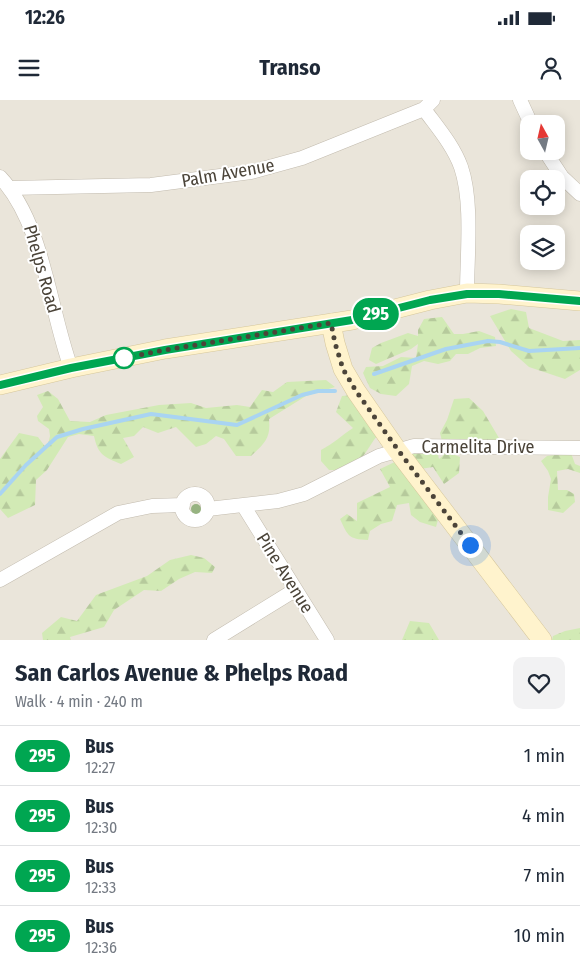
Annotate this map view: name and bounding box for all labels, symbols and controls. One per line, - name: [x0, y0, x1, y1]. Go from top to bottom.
- text: 12:26: [25, 6, 65, 29]
- icon: menu: [15, 54, 43, 82]
- text: Transo: [259, 54, 321, 81]
- icon: person: [537, 54, 565, 82]
- north arrow: [520, 115, 565, 160]
- map controls: [520, 115, 565, 270]
- street label: Palm Avenue: [180, 154, 276, 192]
- button: locate: [520, 170, 565, 215]
- street label: Phelps Road: [19, 222, 65, 316]
- button: layers: [520, 225, 565, 270]
- line badge: 295: [347, 298, 405, 330]
- text: 295: [363, 303, 389, 325]
- unlabelled marker: [113, 347, 135, 369]
- street label: Carmelita Drive: [421, 436, 535, 458]
- street label: Pine Avenue: [252, 529, 318, 617]
- your location: [458, 533, 483, 558]
- button: heart: [513, 657, 565, 709]
- text: San Carlos Avenue & Phelps Road: [15, 659, 348, 687]
- text: Walk · 4 min · 240 m: [15, 692, 143, 711]
- text: Bus: [85, 735, 114, 758]
- text: 1 min: [524, 744, 565, 767]
- text: 295: [29, 745, 56, 767]
- text: 12:27: [85, 758, 115, 777]
- text: Bus: [85, 795, 114, 818]
- text: 4 min: [522, 804, 565, 827]
- text: 295: [29, 805, 56, 827]
- text: 12:30: [85, 818, 117, 837]
- text: Bus: [85, 855, 114, 878]
- text: 7 min: [523, 864, 565, 887]
- text: 295: [29, 865, 56, 887]
- text: 12:33: [85, 878, 116, 897]
- text: Bus: [85, 915, 114, 938]
- text: 10 min: [514, 924, 565, 947]
- text: 295: [29, 925, 56, 947]
- text: 12:36: [85, 938, 117, 957]

